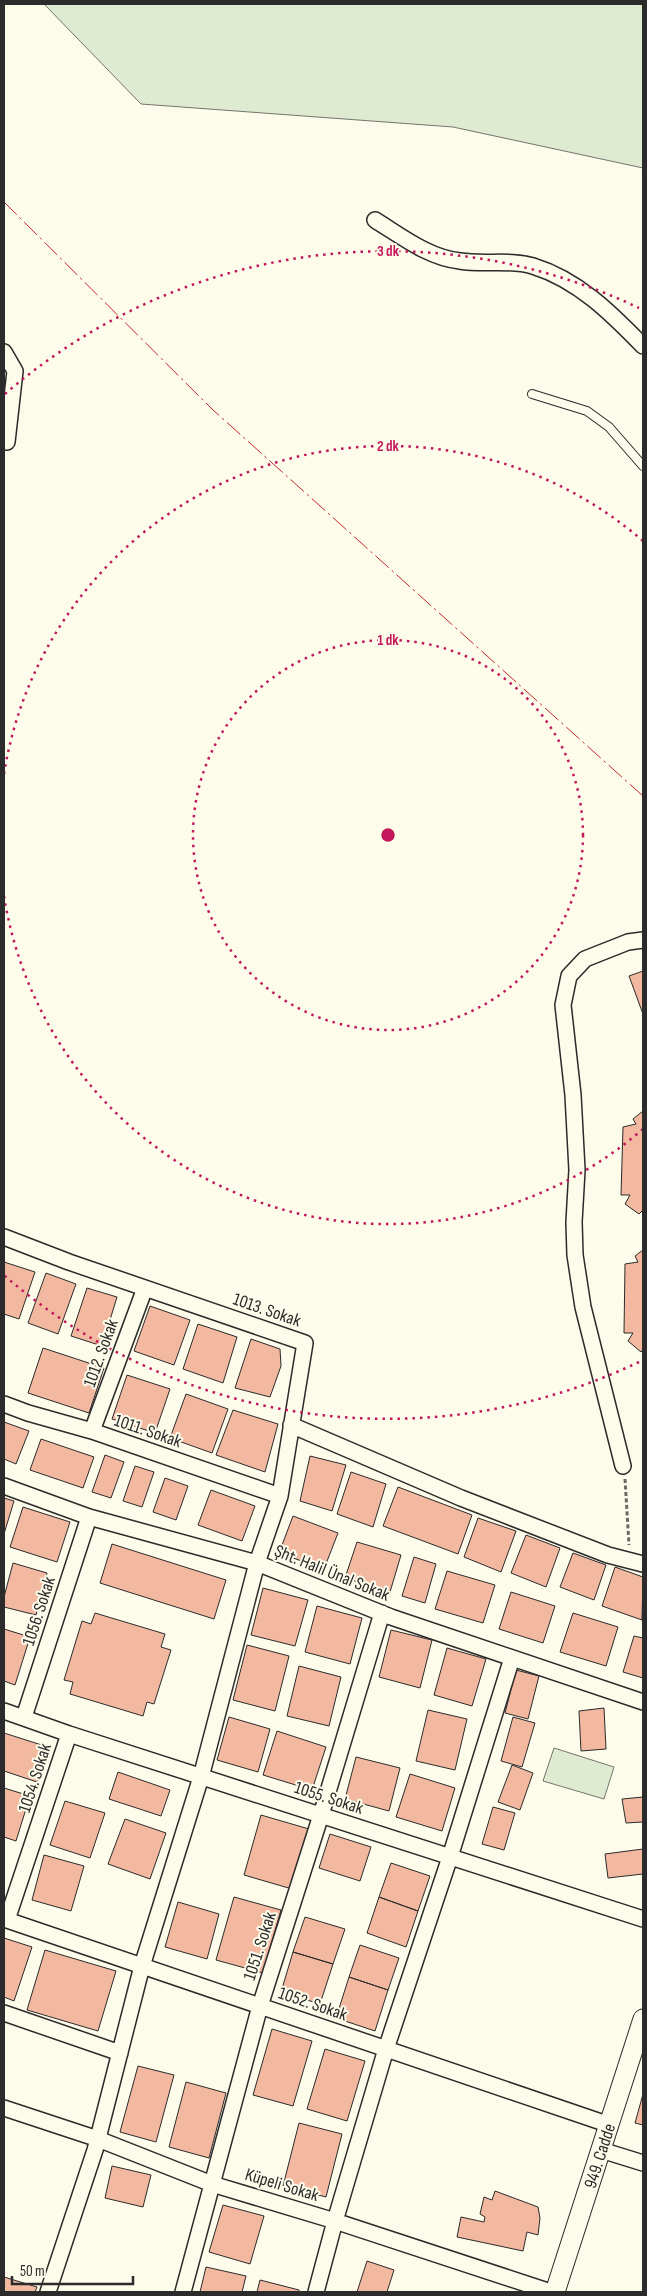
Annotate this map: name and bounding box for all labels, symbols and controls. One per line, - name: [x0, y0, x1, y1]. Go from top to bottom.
- text: 3 dk: [377, 242, 400, 261]
- text: 2 dk: [377, 437, 400, 456]
- text: 1 dk: [377, 631, 399, 650]
- centre of rings: [379, 826, 397, 844]
- street label: 1013. Sokak: [230, 1289, 304, 1331]
- street label: 1012. Sokak: [79, 1316, 123, 1390]
- street label: 1011. Sokak: [112, 1410, 184, 1452]
- street label: Şht. Halil Ünal Sokak: [271, 1540, 393, 1606]
- street label: 1056. Sokak: [18, 1574, 60, 1648]
- street label: 1054. Sokak: [14, 1741, 56, 1815]
- street label: 1055. Sokak: [292, 1777, 366, 1819]
- street label: 1051. Sokak: [239, 1909, 281, 1983]
- street label: 1052. Sokak: [276, 1982, 350, 2026]
- street label: 949. Cadde: [580, 2121, 620, 2191]
- street label: Küpeli Sokak: [243, 2164, 321, 2206]
- scale bar: [12, 2254, 134, 2286]
- text: 50 m: [20, 2262, 45, 2281]

